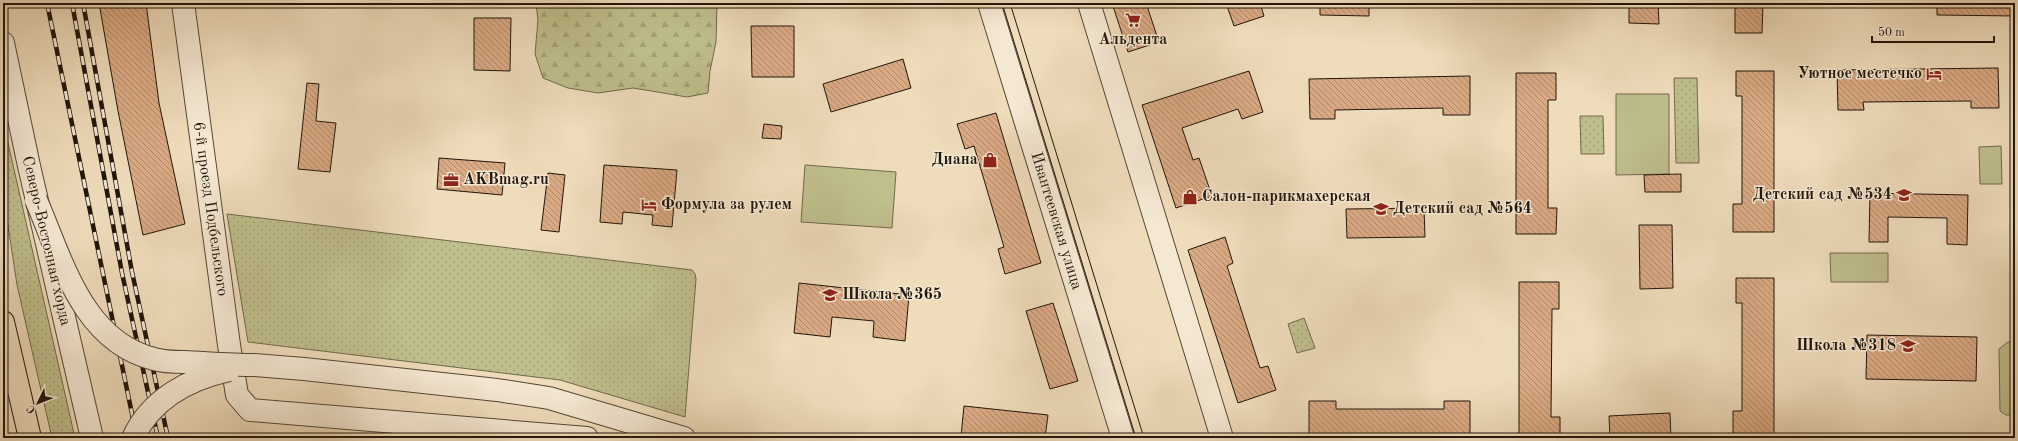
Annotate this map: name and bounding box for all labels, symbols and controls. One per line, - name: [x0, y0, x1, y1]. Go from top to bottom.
- supermarket icon: Альдента: [1124, 11, 1142, 29]
- scale bar: [1872, 18, 1994, 44]
- text: 50 m: [1878, 26, 1905, 39]
- place label: Альдента: [1099, 32, 1167, 48]
- hotel icon: Уютное местечко: [1925, 65, 1943, 83]
- place label: Уютное местечко: [1797, 66, 1922, 82]
- street label: 6-й проезд Подбельского: [190, 121, 230, 297]
- street label: Ивантеевская улица: [1027, 150, 1085, 292]
- shop icon: Диана: [981, 151, 999, 169]
- place label: Диана: [932, 152, 978, 168]
- street label: Северо-Восточная хорда: [19, 155, 73, 327]
- office icon: AKBmag.ru: [442, 171, 460, 189]
- place label: AKBmag.ru: [463, 172, 549, 188]
- school or university icon: Детский сад №534: [1895, 186, 1913, 204]
- place label: Детский сад №534: [1753, 187, 1892, 203]
- shop icon: Салон-парикмахерская: [1181, 188, 1199, 206]
- place label: Салон-парикмахерская: [1202, 189, 1371, 205]
- hotel icon: Формула за рулем: [640, 196, 658, 214]
- place label: Формула за рулем: [661, 197, 792, 213]
- school or university icon: Детский сад №564: [1372, 200, 1390, 218]
- place label: Детский сад №564: [1393, 201, 1532, 217]
- school or university icon: Школа №365: [821, 286, 839, 304]
- place label: Школа №365: [842, 287, 942, 303]
- school or university icon: Школа №318: [1899, 337, 1917, 355]
- place label: Школа №318: [1796, 338, 1896, 354]
- north arrow: [18, 383, 58, 423]
- text: С: [25, 402, 38, 415]

